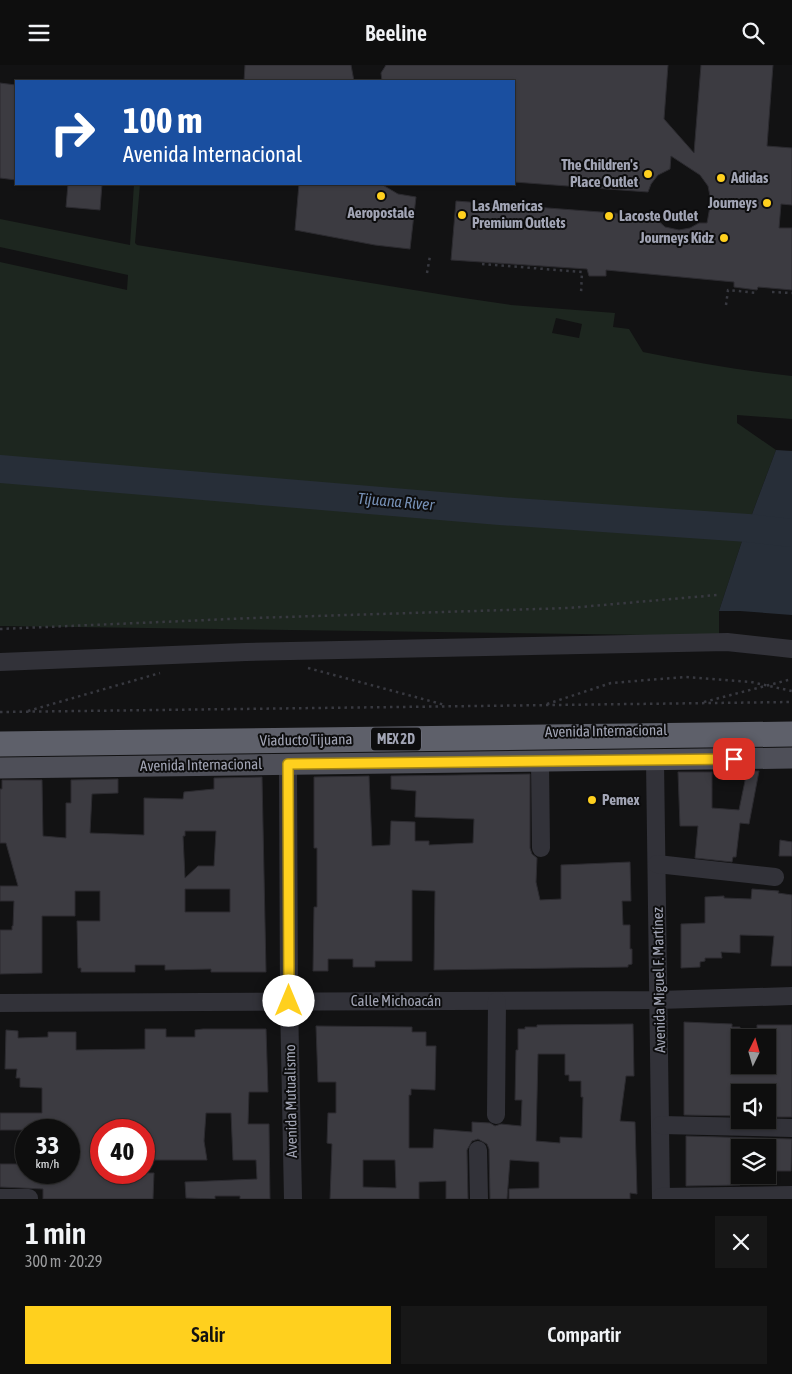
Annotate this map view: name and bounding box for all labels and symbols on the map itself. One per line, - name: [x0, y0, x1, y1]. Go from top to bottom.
- place label: The Children's Place Outlet: [561, 156, 639, 190]
- marker: The Children's Place Outlet: [642, 168, 654, 180]
- place label: Adidas: [730, 169, 769, 186]
- marker: Adidas: [715, 172, 727, 184]
- marker: Aeropostale: [375, 190, 387, 202]
- place label: Journeys: [707, 194, 758, 211]
- place label: Las Americas Premium Outlets: [472, 197, 566, 231]
- marker: Journeys: [761, 197, 773, 209]
- place label: Aeropostale: [346, 204, 415, 221]
- place label: Lacoste Outlet: [619, 207, 699, 224]
- marker: Las Americas Premium Outlets: [456, 209, 468, 221]
- marker: Lacoste Outlet: [603, 210, 615, 222]
- place label: Journeys Kidz: [639, 229, 715, 246]
- marker: Journeys Kidz: [718, 232, 730, 244]
- water label: Tijuana River: [357, 489, 436, 514]
- street label: Avenida Internacional: [545, 721, 667, 740]
- road number: MEX 2D: [371, 727, 421, 751]
- street label: Viaducto Tijuana: [260, 730, 352, 749]
- pin: [713, 738, 755, 780]
- street label: Avenida Internacional: [140, 755, 262, 774]
- place label: Pemex: [602, 791, 640, 808]
- marker: Pemex: [586, 794, 598, 806]
- street label: Avenida Miguel F. Martínez: [649, 906, 668, 1053]
- position arrow: [262, 974, 314, 1026]
- street label: Calle Michoacán: [351, 992, 441, 1009]
- north arrow: [731, 1029, 776, 1074]
- street label: Avenida Mutualismo: [281, 1044, 300, 1158]
- speed limit sign: 40: [90, 1119, 155, 1184]

